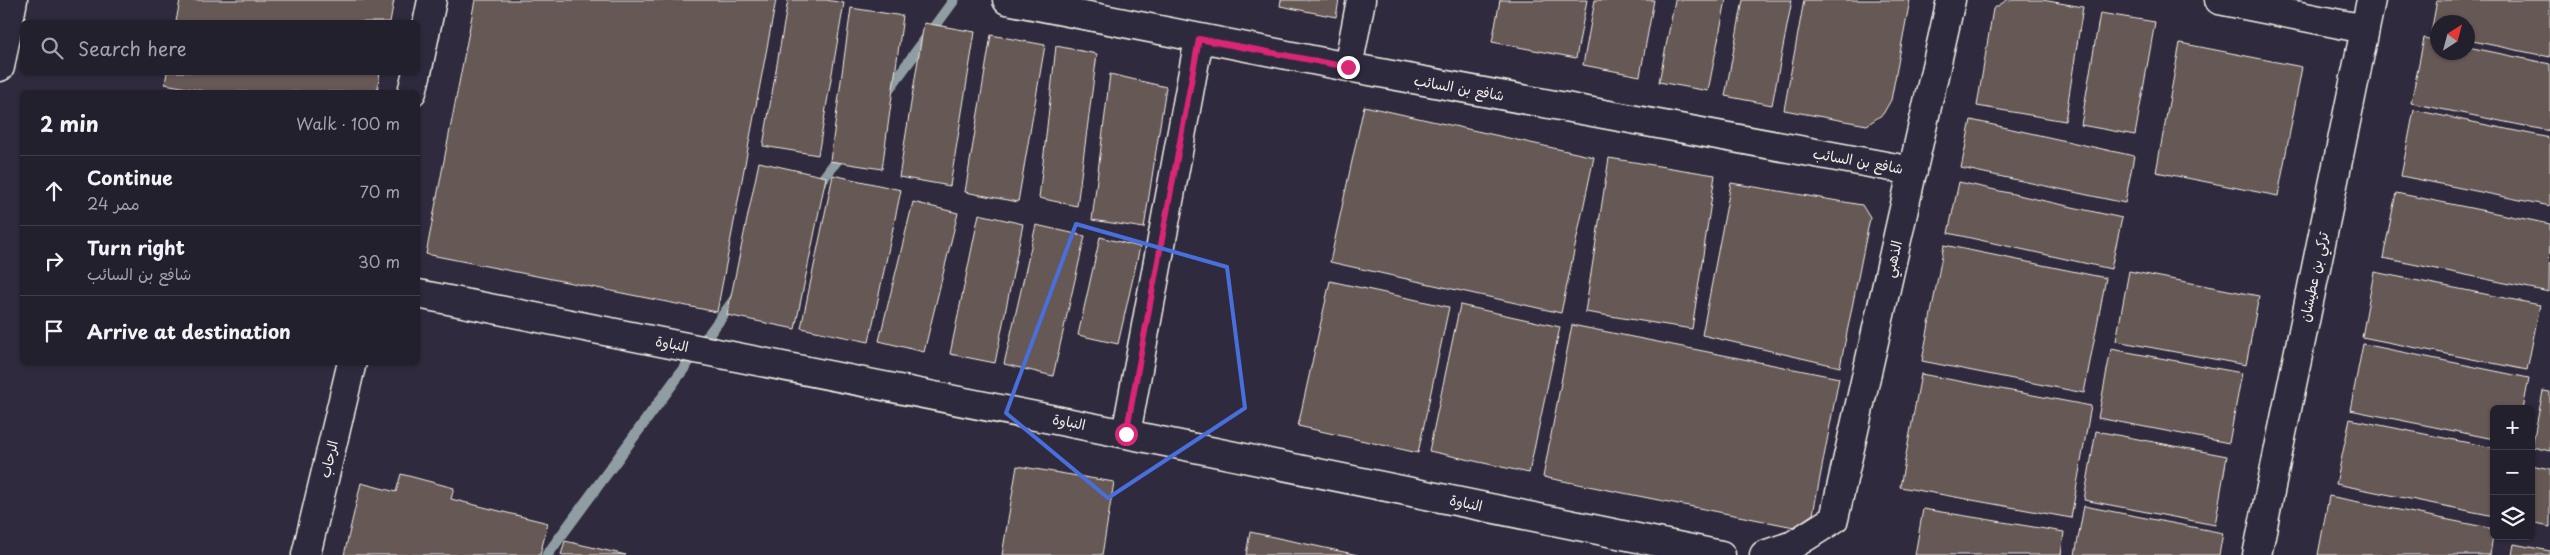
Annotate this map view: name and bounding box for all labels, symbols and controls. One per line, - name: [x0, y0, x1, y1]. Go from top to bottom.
- north arrow: [2430, 15, 2475, 60]
- search box: [20, 20, 420, 75]
- icon: search: [38, 34, 66, 62]
- text: Search here: [78, 34, 187, 62]
- route end: [1337, 56, 1360, 79]
- street label: شافع بن السائب: [1412, 69, 1506, 107]
- text: 2 min: [40, 107, 99, 139]
- text: Walk · 100 m: [296, 111, 400, 135]
- street label: شافع بن السائب: [1811, 142, 1905, 180]
- text: Continue: [87, 163, 173, 191]
- icon: ahead: [40, 177, 68, 205]
- text: 70 m: [360, 179, 400, 203]
- text: ممر 24: [87, 191, 140, 215]
- street label: تركي بن عطيشان: [2294, 229, 2336, 324]
- text: Turn right: [87, 233, 185, 261]
- street label: الذهبي: [1878, 238, 1910, 280]
- icon: right: [40, 247, 68, 275]
- text: 30 m: [358, 249, 400, 273]
- text: شافع بن السائب: [87, 261, 191, 285]
- icon: arrive: [40, 317, 68, 345]
- text: Arrive at destination: [87, 317, 291, 345]
- street label: النباوة: [654, 330, 690, 357]
- map controls: [2490, 405, 2535, 540]
- button: +: [2490, 405, 2535, 450]
- street label: النباوة: [1051, 408, 1087, 435]
- route start: [1115, 423, 1138, 446]
- street label: الرحاب: [314, 438, 343, 480]
- button: −: [2490, 450, 2535, 495]
- street label: النباوة: [1448, 489, 1485, 516]
- button: layers: [2490, 495, 2535, 540]

